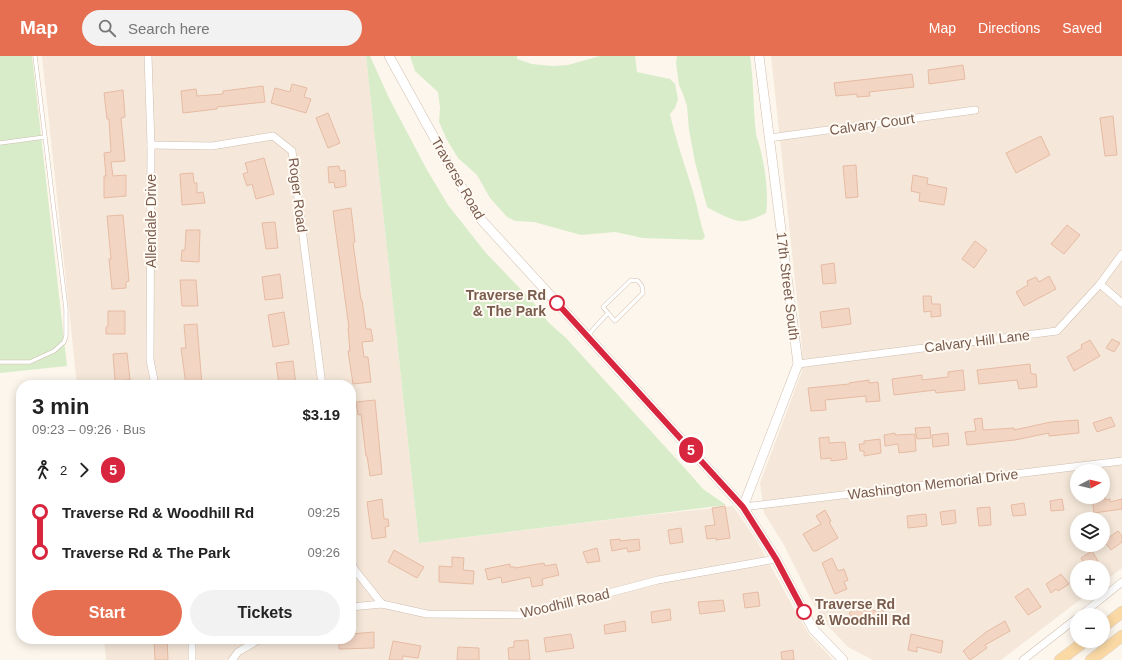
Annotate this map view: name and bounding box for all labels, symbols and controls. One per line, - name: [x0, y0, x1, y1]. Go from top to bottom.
- search box: [82, 10, 362, 46]
- text: Map: [20, 17, 58, 38]
- icon: search: [96, 17, 118, 39]
- text: Search here: [128, 20, 210, 37]
- text: Map: [929, 20, 956, 36]
- text: Directions: [978, 20, 1040, 36]
- text: Saved: [1062, 20, 1102, 36]
- street label: Calvary Court: [829, 110, 916, 138]
- street label: Traverse Road: [428, 134, 488, 222]
- street label: Roger Road: [285, 157, 311, 233]
- street label: Allendale Drive: [143, 174, 159, 268]
- street label: 17th Street South: [773, 231, 803, 341]
- place label: Traverse Rd & The Park: [466, 287, 546, 319]
- marker: Traverse Rd & The Park: [549, 295, 565, 311]
- street label: Calvary Hill Lane: [924, 327, 1031, 355]
- text: 3 min: [32, 394, 89, 419]
- text: $3.19: [302, 406, 340, 423]
- text: 09:23 – 09:26 · Bus: [32, 422, 145, 437]
- line badge: 5: [678, 437, 704, 463]
- text: 5: [687, 442, 695, 458]
- icon: walk: [32, 459, 54, 481]
- icon: forward: [73, 459, 95, 481]
- text: 5: [109, 462, 117, 478]
- text: 2: [60, 463, 67, 478]
- north arrow: [1070, 464, 1110, 504]
- map controls: [1070, 464, 1110, 648]
- street label: Washington Memorial Drive: [847, 466, 1019, 502]
- text: Traverse Rd & Woodhill Rd: [62, 504, 254, 521]
- text: 09:25: [307, 505, 340, 520]
- button: layers: [1070, 512, 1110, 552]
- text: Traverse Rd & The Park: [62, 544, 230, 561]
- text: 09:26: [307, 545, 340, 560]
- button: +: [1070, 560, 1110, 600]
- street label: Woodhill Road: [519, 585, 611, 621]
- button: Start: [32, 590, 182, 636]
- button: Tickets: [190, 590, 340, 636]
- place label: Traverse Rd & Woodhill Rd: [815, 596, 910, 628]
- marker: Traverse Rd & Woodhill Rd: [796, 604, 812, 620]
- button: −: [1070, 608, 1110, 648]

